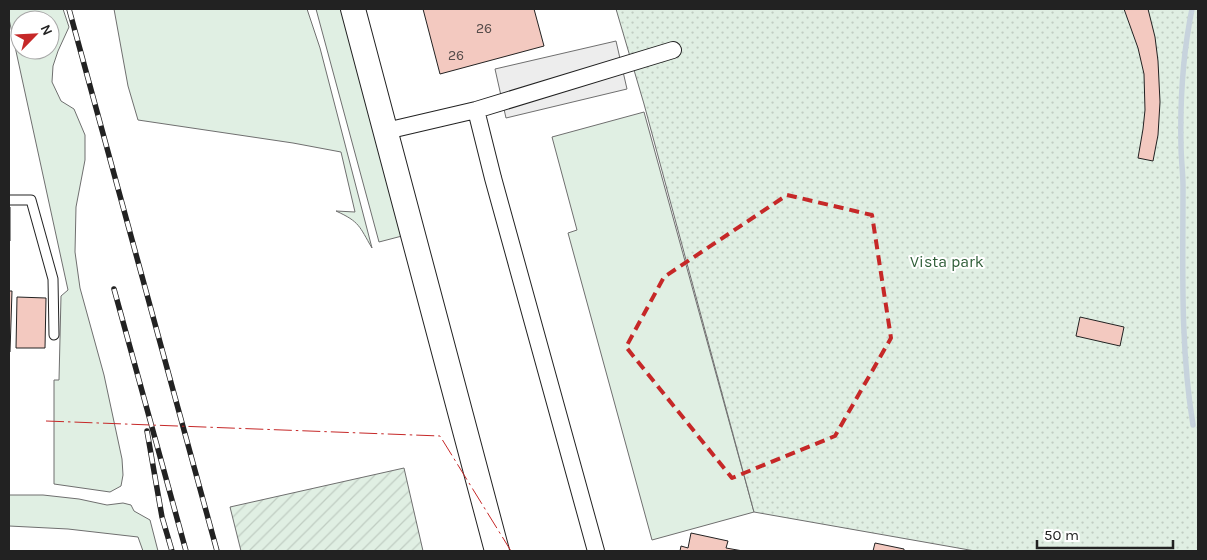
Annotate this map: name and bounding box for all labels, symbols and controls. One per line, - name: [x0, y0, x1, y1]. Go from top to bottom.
- north arrow: [10, 10, 60, 60]
- house number: 26: [476, 20, 492, 37]
- text: N: [37, 22, 56, 38]
- house number: 26: [448, 47, 464, 64]
- park label: Vista park: [910, 252, 984, 271]
- scale bar: [1037, 518, 1173, 550]
- text: 50 m: [1044, 526, 1079, 544]

